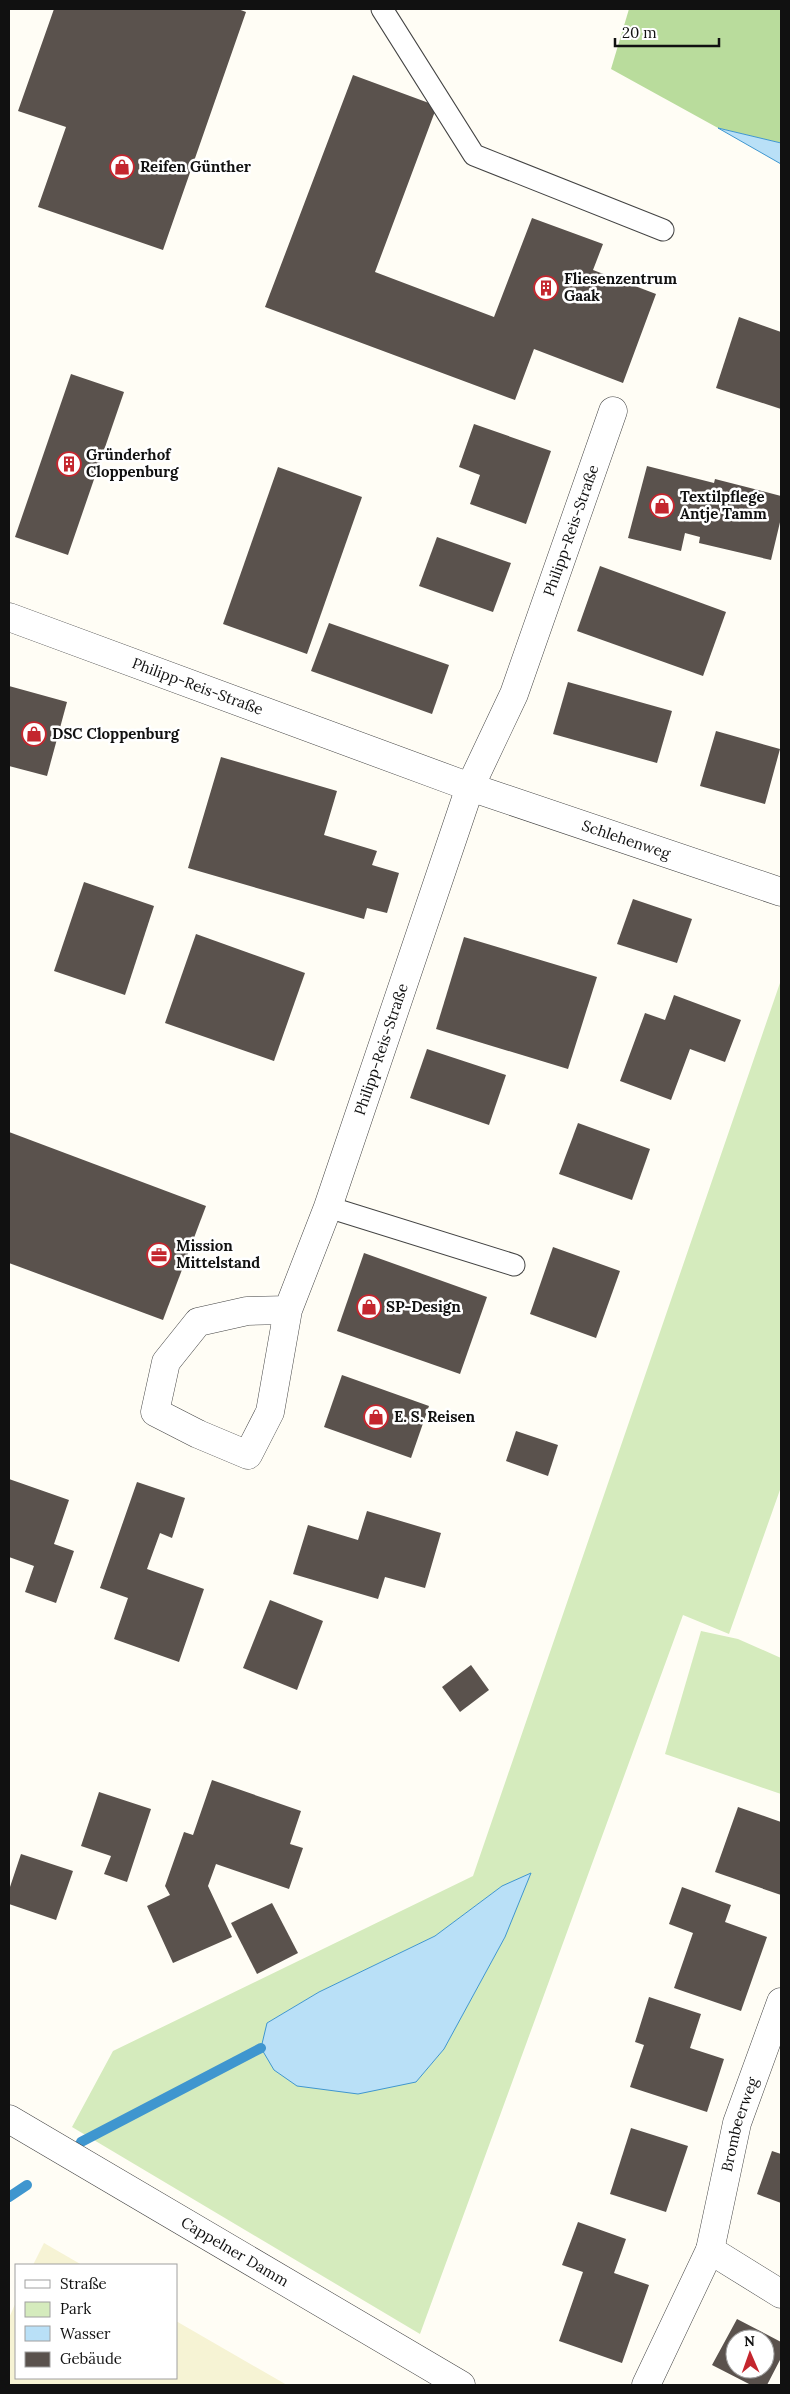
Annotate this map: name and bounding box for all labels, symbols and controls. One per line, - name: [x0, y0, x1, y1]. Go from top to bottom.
- scale bar: [615, 15, 719, 47]
- text: 20 m: [622, 23, 657, 42]
- shop icon: Reifen Günther: [109, 154, 135, 180]
- place label: Reifen Günther: [140, 157, 252, 176]
- place label: Fliesenzentrum Gaak: [564, 269, 677, 305]
- building icon: Fliesenzentrum Gaak: [533, 275, 559, 301]
- place label: Gründerhof Cloppenburg: [86, 445, 179, 481]
- building icon: Gründerhof Cloppenburg: [56, 451, 82, 477]
- street label: Philipp-Reis-Straße: [539, 462, 602, 599]
- place label: Textilpflege Antje Tamm: [680, 487, 767, 523]
- shop icon: Textilpflege Antje Tamm: [649, 493, 675, 519]
- street label: Philipp-Reis-Straße: [130, 653, 266, 719]
- shop icon: DSC Cloppenburg: [21, 721, 47, 747]
- place label: DSC Cloppenburg: [52, 724, 180, 743]
- street label: Schlehenweg: [580, 815, 673, 863]
- street label: Philipp-Reis-Straße: [350, 981, 412, 1118]
- place label: Mission Mittelstand: [176, 1236, 260, 1272]
- office icon: Mission Mittelstand: [146, 1242, 172, 1268]
- shop icon: SP-Design: [356, 1294, 382, 1320]
- place label: SP-Design: [386, 1297, 461, 1316]
- shop icon: E. S. Reisen: [363, 1404, 389, 1430]
- place label: E. S. Reisen: [394, 1407, 476, 1426]
- street label: Brombeerweg: [717, 2074, 762, 2173]
- street label: Cappelner Damm: [178, 2212, 292, 2291]
- legend: [15, 2264, 178, 2379]
- text: Straße: [60, 2274, 107, 2293]
- text: Park: [60, 2299, 91, 2318]
- text: Wasser: [60, 2324, 111, 2343]
- north arrow: [725, 2329, 775, 2379]
- text: N: [744, 2332, 755, 2350]
- text: Gebäude: [60, 2349, 122, 2368]

